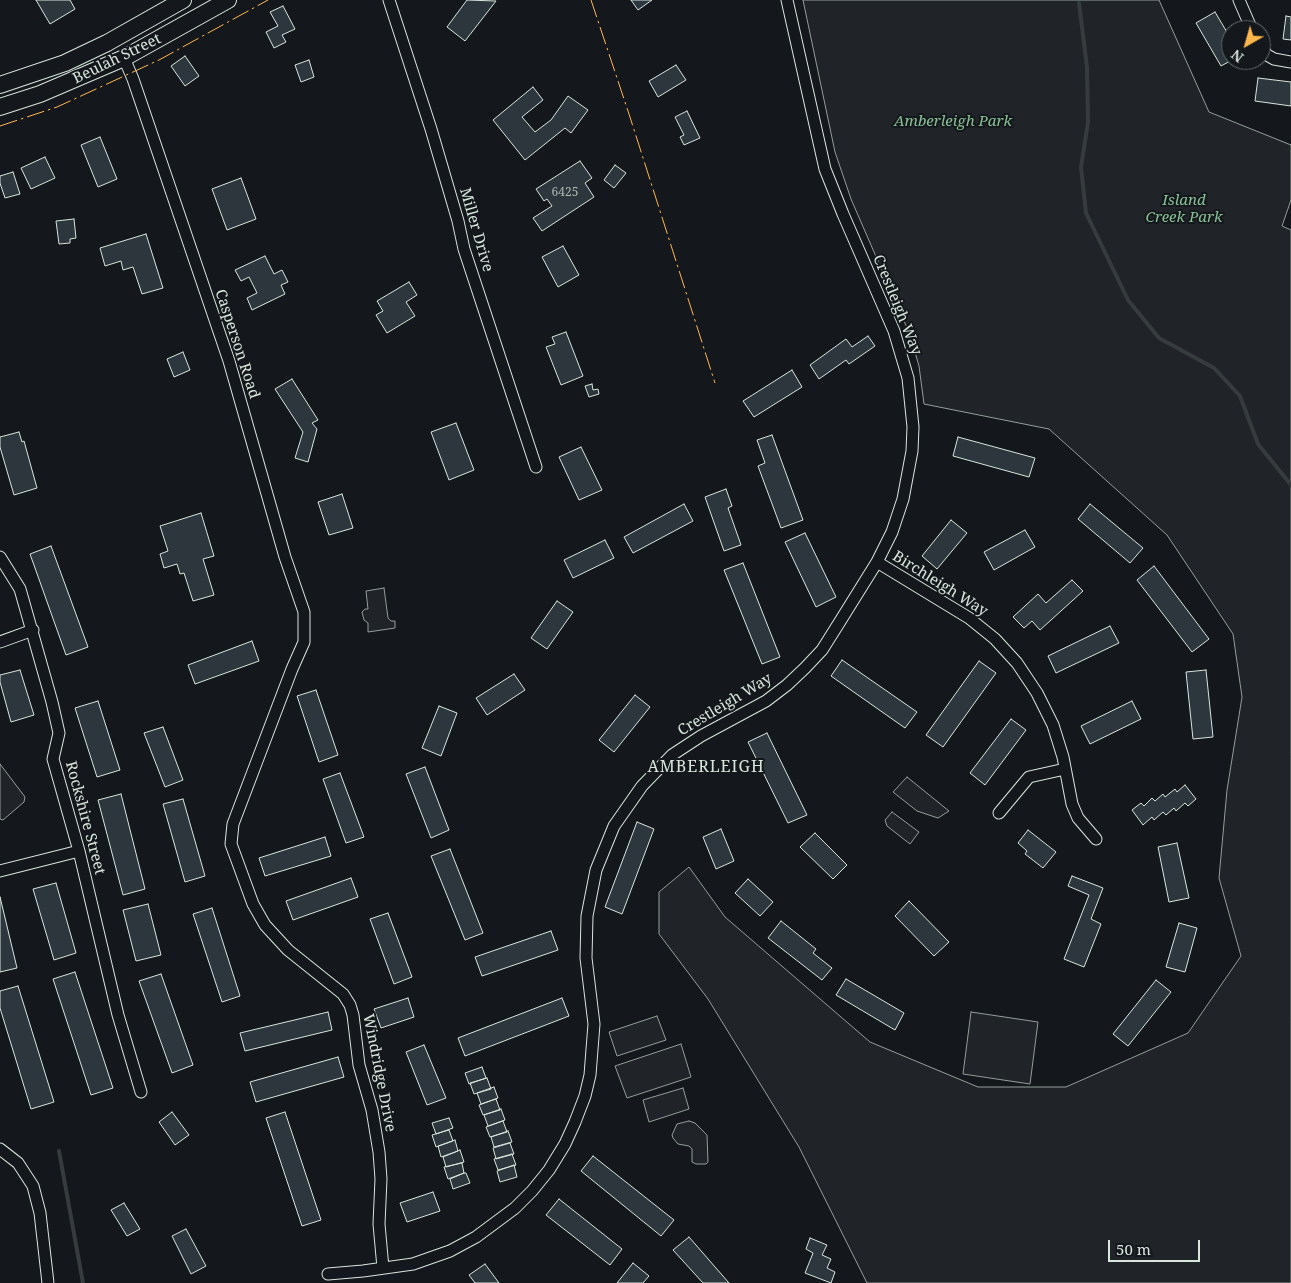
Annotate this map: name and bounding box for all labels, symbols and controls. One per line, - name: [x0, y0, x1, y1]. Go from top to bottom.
- north arrow: [1221, 20, 1271, 70]
- street label: Beulah Street: [70, 30, 164, 88]
- text: N: [1227, 46, 1247, 67]
- park label: Amberleigh Park: [894, 113, 1012, 131]
- street label: Miller Drive: [455, 186, 497, 274]
- house number: 6425: [552, 186, 578, 200]
- park label: Island Creek Park: [1146, 192, 1222, 227]
- street label: Crestleigh Way: [869, 252, 925, 358]
- street label: Casperson Road: [211, 287, 263, 401]
- street label: Birchleigh Way: [889, 548, 991, 620]
- street label: Crestleigh Way: [675, 670, 775, 740]
- district label: AMBERLEIGH: [646, 757, 766, 777]
- street label: Rockshire Street: [61, 759, 109, 877]
- street label: Windridge Drive: [359, 1012, 399, 1134]
- scale bar: [1111, 1230, 1204, 1262]
- text: 50 m: [1116, 1239, 1151, 1259]

